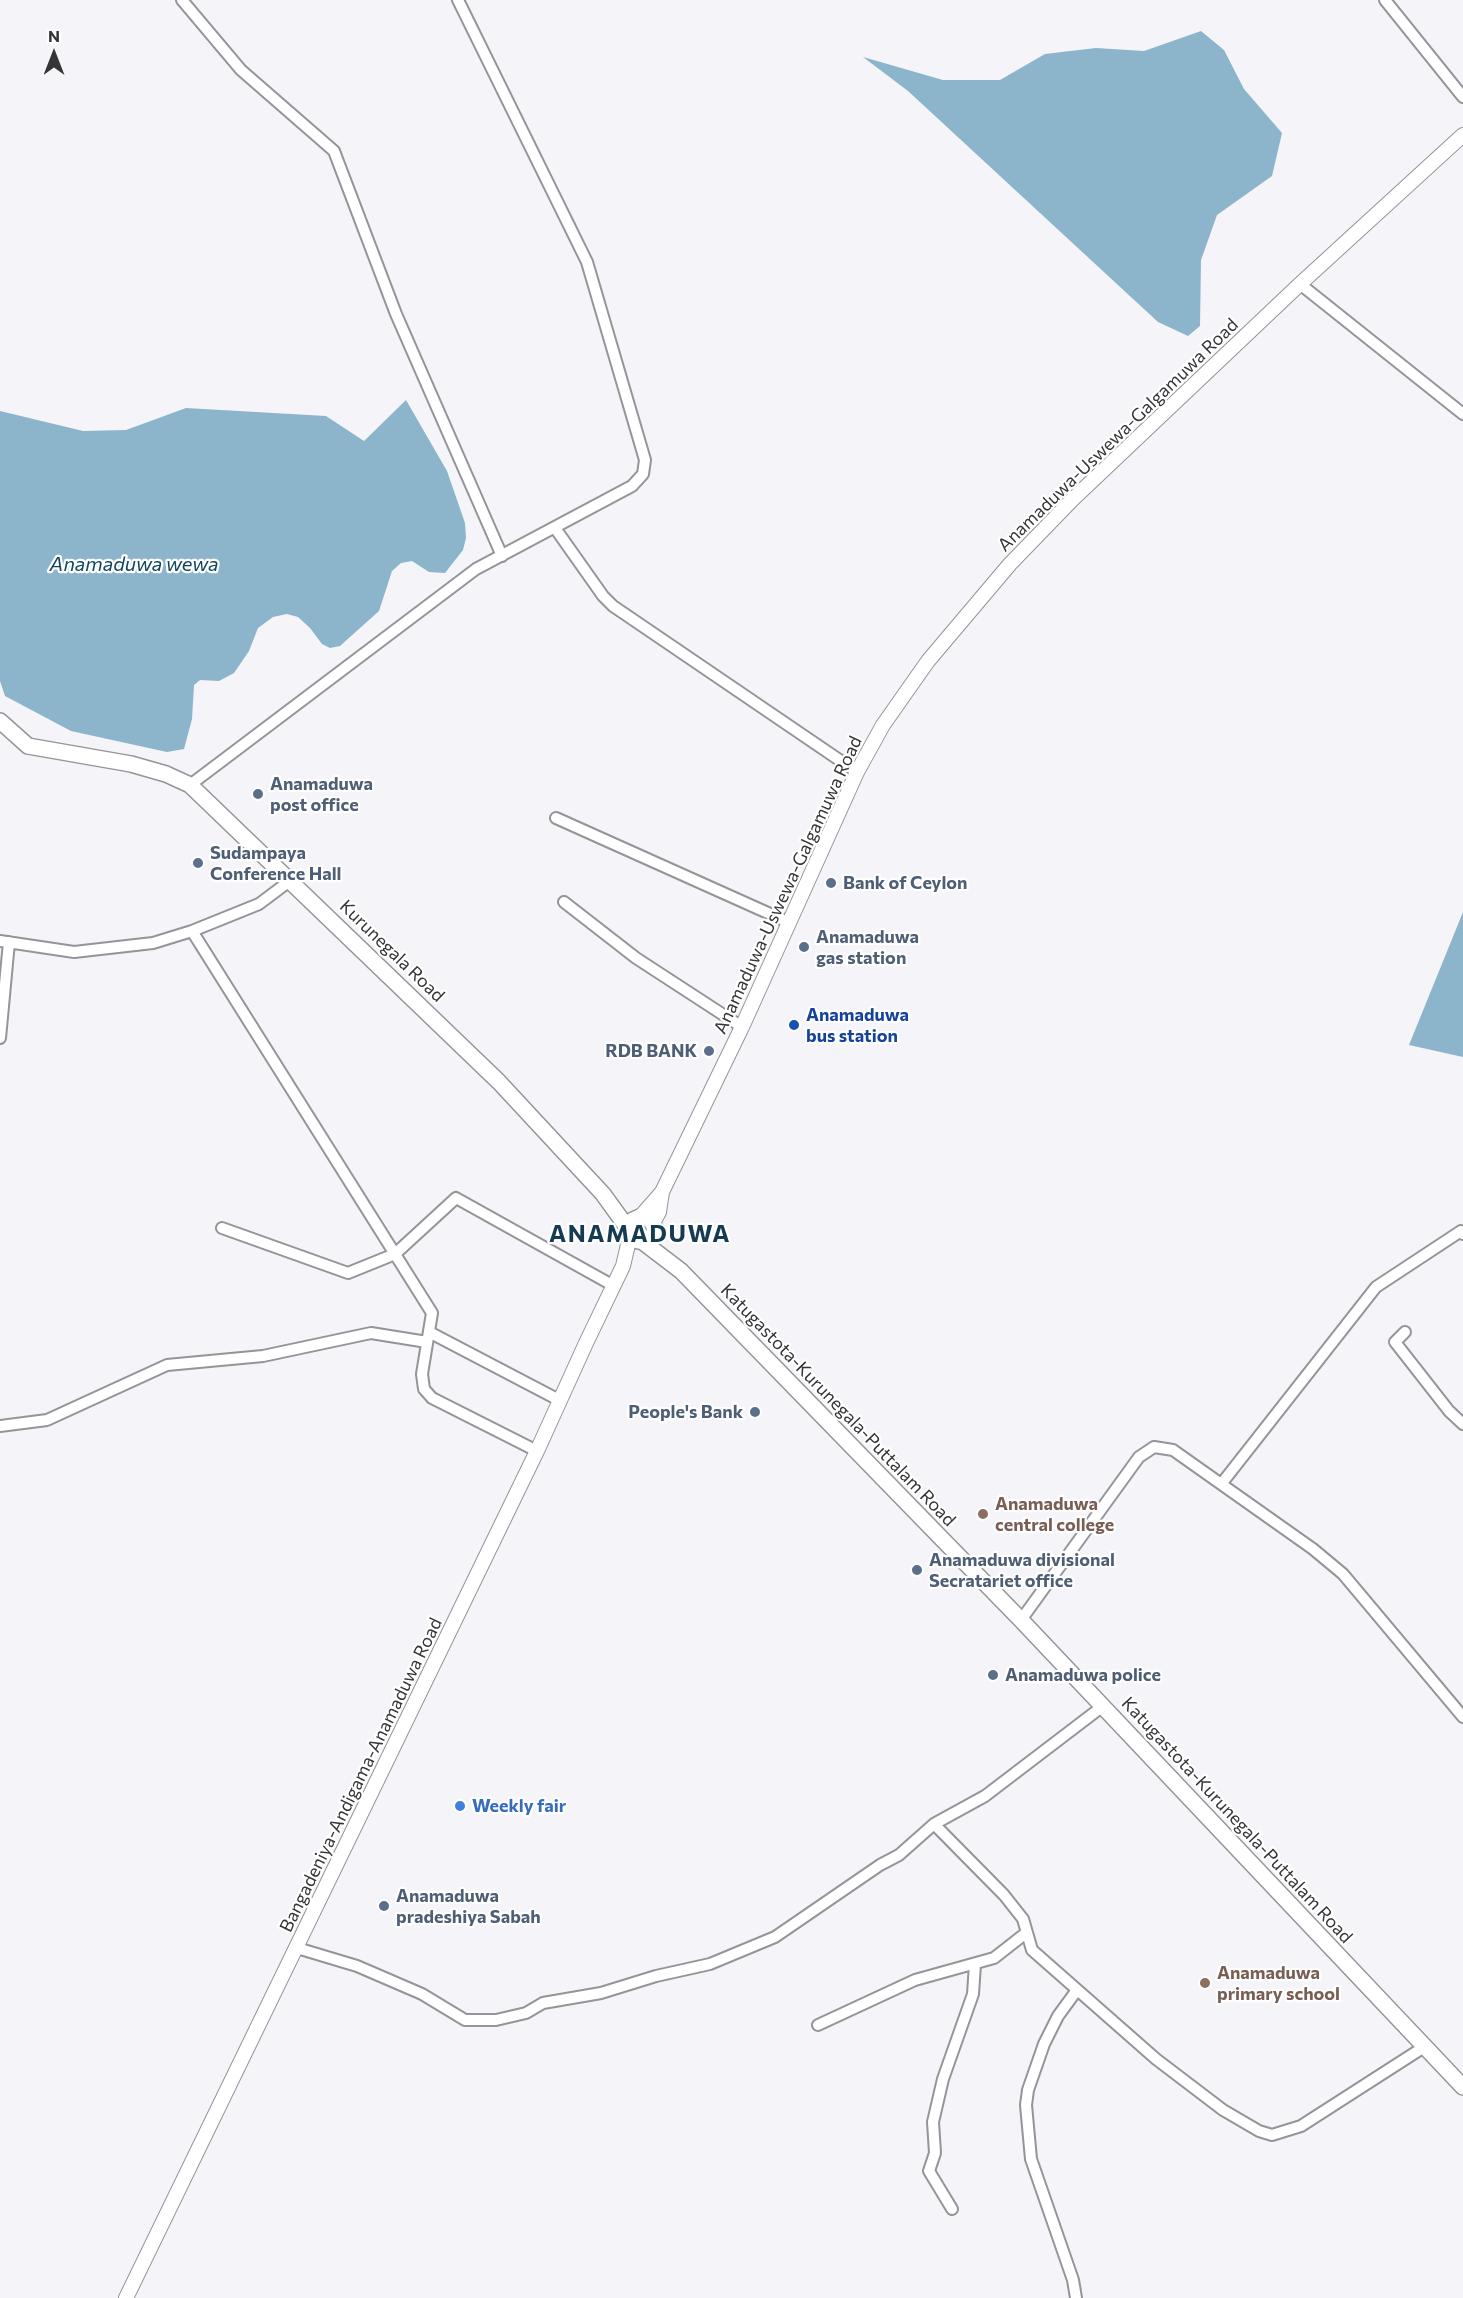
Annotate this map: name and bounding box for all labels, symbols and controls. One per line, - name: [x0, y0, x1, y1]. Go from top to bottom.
- north arrow: [24, 24, 84, 84]
- text: N: [48, 26, 60, 45]
- street label: Anamaduwa-Uswewa-Galgamuwa Road: [993, 314, 1243, 556]
- water label: Anamaduwa wewa: [50, 552, 218, 576]
- street label: Anamaduwa-Uswewa-Galgamuwa Road: [709, 733, 867, 1037]
- place label: Anamaduwa post office: [270, 773, 373, 816]
- marker: Anamaduwa post office: [251, 787, 265, 801]
- place label: Sudampaya Conference Hall: [210, 842, 342, 884]
- marker: Sudampaya Conference Hall: [191, 856, 205, 870]
- place label: Bank of Ceylon: [843, 872, 968, 894]
- marker: Bank of Ceylon: [824, 876, 838, 890]
- street label: Kurunegala Road: [335, 895, 449, 1007]
- place label: Anamaduwa gas station: [816, 926, 919, 968]
- marker: Anamaduwa gas station: [797, 940, 811, 954]
- place label: Anamaduwa bus station: [806, 1004, 909, 1046]
- marker: Anamaduwa bus station: [787, 1018, 801, 1032]
- place label: RDB BANK: [605, 1040, 697, 1062]
- marker: RDB BANK: [702, 1044, 716, 1058]
- district label: ANAMADUWA: [549, 1220, 731, 1248]
- street label: Katugastota-Kurunegala-Puttalam Road: [716, 1279, 960, 1531]
- place label: People's Bank: [628, 1401, 743, 1423]
- marker: People's Bank: [748, 1405, 762, 1419]
- place label: Anamaduwa central college: [995, 1493, 1114, 1536]
- marker: Anamaduwa central college: [976, 1507, 990, 1521]
- place label: Anamaduwa divisional Secratariet office: [929, 1549, 1115, 1592]
- marker: Anamaduwa divisional Secratariet office: [910, 1563, 924, 1577]
- street label: Bangadeniya-Andigama-Anamaduwa Road: [275, 1614, 447, 1936]
- place label: Anamaduwa police: [1005, 1664, 1161, 1686]
- marker: Anamaduwa police: [986, 1668, 1000, 1682]
- street label: Katugastota-Kurunegala-Puttalam Road: [1117, 1692, 1357, 1948]
- place label: Weekly fair: [472, 1795, 566, 1817]
- marker: Weekly fair: [453, 1799, 467, 1813]
- place label: Anamaduwa pradeshiya Sabah: [396, 1885, 541, 1928]
- marker: Anamaduwa pradeshiya Sabah: [377, 1899, 391, 1913]
- place label: Anamaduwa primary school: [1217, 1962, 1340, 2004]
- marker: Anamaduwa primary school: [1198, 1976, 1212, 1990]

